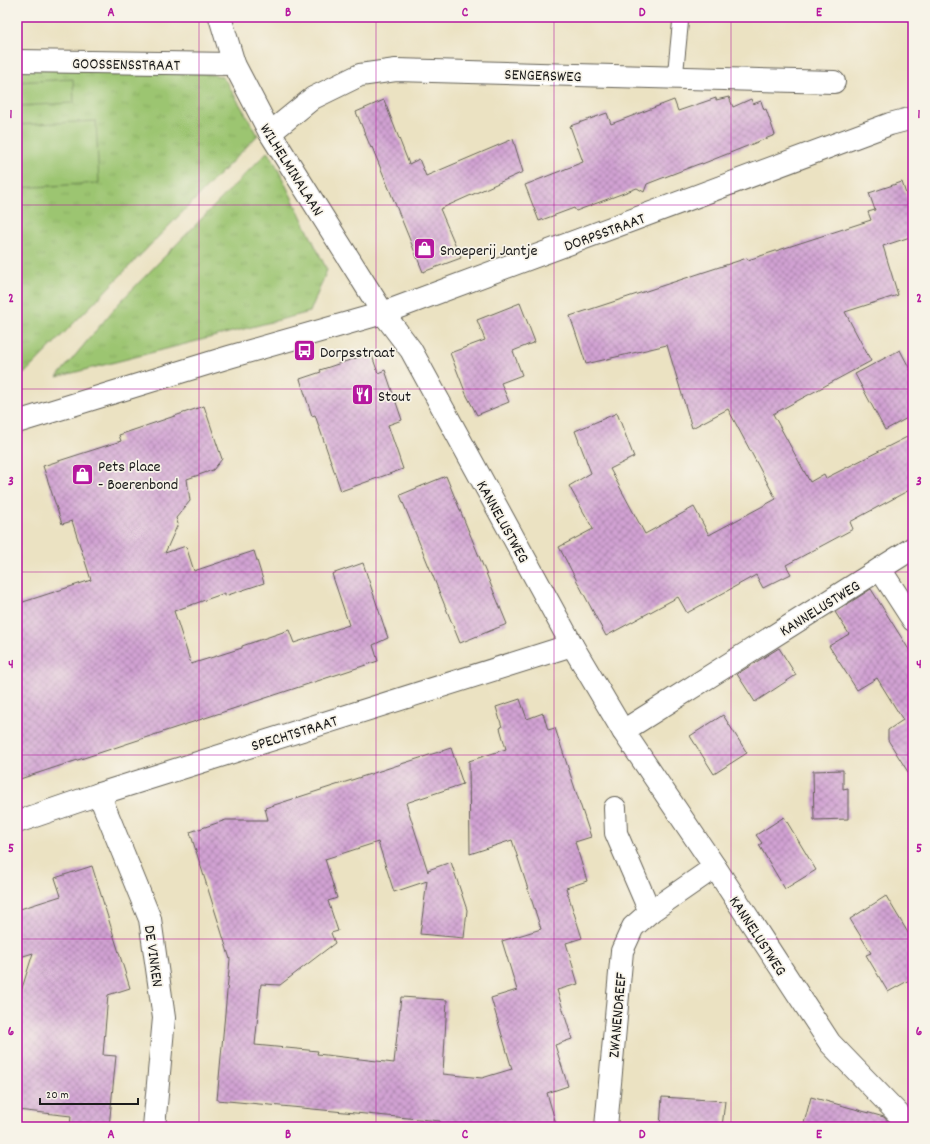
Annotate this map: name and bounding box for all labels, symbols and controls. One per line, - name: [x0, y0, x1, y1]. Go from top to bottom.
- text: A: [107, 4, 115, 23]
- text: B: [285, 4, 291, 23]
- text: C: [462, 4, 469, 23]
- text: D: [639, 4, 646, 23]
- text: E: [816, 4, 823, 23]
- street label: GOOSSENSSTRAAT: [72, 53, 181, 78]
- street label: SENGERSWEG: [504, 64, 582, 89]
- text: 1: [10, 106, 13, 125]
- text: 1: [918, 106, 921, 125]
- street label: WILHELMINALAAN: [253, 119, 329, 221]
- street label: DORPSSTRAAT: [561, 208, 649, 259]
- shop icon: Snoeperij Jantje: [411, 236, 437, 262]
- place label: Snoeperij Jantje: [440, 240, 538, 263]
- text: 2: [8, 290, 14, 309]
- text: 2: [916, 290, 922, 309]
- bus stop icon: Dorpsstraat: [291, 338, 317, 364]
- place label: Dorpsstraat: [320, 342, 395, 365]
- restaurant icon: Stout: [349, 382, 375, 408]
- place label: Stout: [378, 386, 411, 409]
- place label: Pets Place - Boerenbond: [98, 456, 178, 497]
- shop icon: Pets Place - Boerenbond: [69, 461, 95, 487]
- text: 3: [8, 473, 14, 492]
- text: 3: [916, 473, 922, 492]
- street label: KANNELUSTWEG: [470, 477, 534, 568]
- street label: KANNELUSTWEG: [775, 575, 865, 643]
- text: 4: [8, 656, 14, 675]
- text: 4: [916, 656, 922, 675]
- street label: SPECHTSTRAAT: [249, 710, 341, 758]
- text: 5: [8, 840, 14, 859]
- text: 5: [916, 840, 922, 859]
- street label: KANNELUSTWEG: [722, 892, 791, 981]
- street label: DE VINKEN: [137, 924, 168, 989]
- street label: ZWANENDREEF: [603, 971, 634, 1059]
- text: 6: [8, 1023, 15, 1042]
- text: 6: [916, 1023, 923, 1042]
- scale bar: [40, 1080, 138, 1106]
- text: 20 m: [46, 1087, 69, 1104]
- text: A: [107, 1126, 115, 1144]
- text: B: [285, 1126, 291, 1144]
- text: C: [462, 1126, 469, 1144]
- text: D: [639, 1126, 646, 1144]
- text: E: [816, 1126, 823, 1144]

